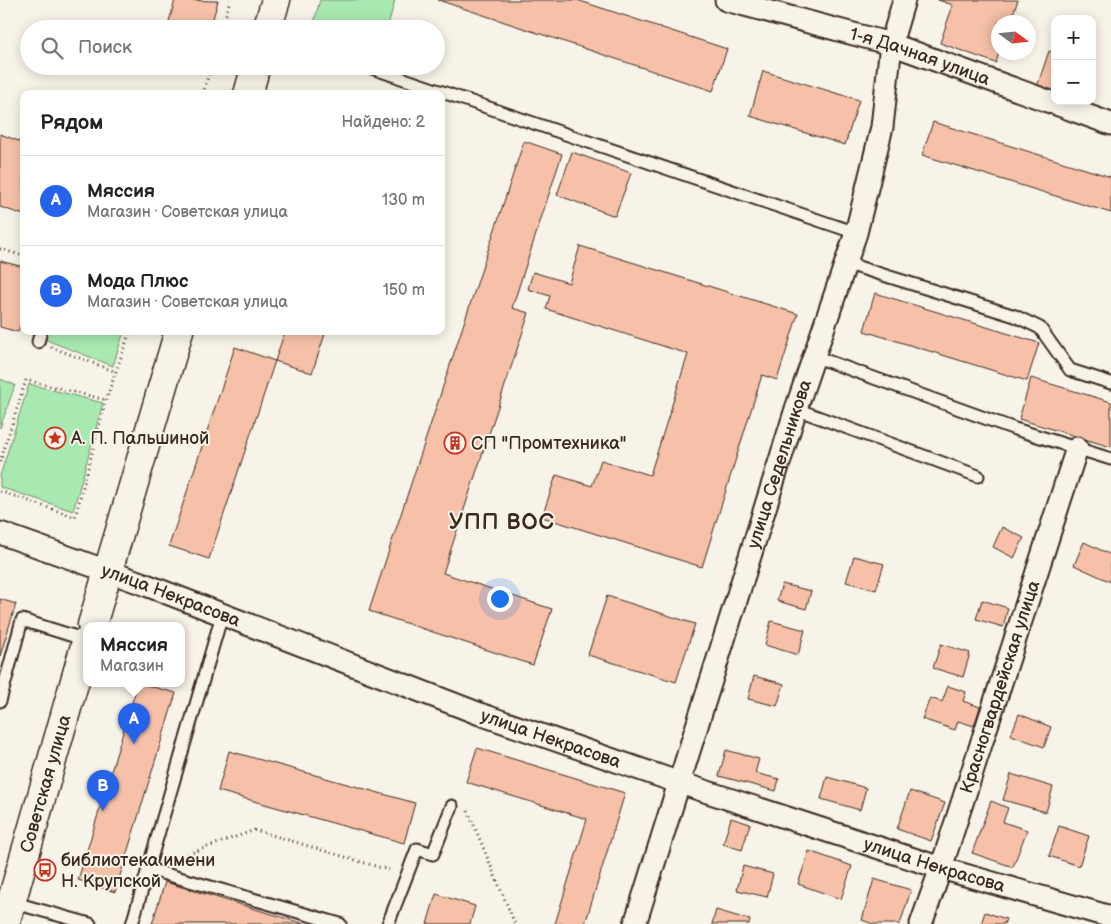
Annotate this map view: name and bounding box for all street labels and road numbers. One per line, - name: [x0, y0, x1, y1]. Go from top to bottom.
- street label: 1-я Дачная улица: [847, 23, 993, 90]
- street label: улица Седельникова: [743, 377, 816, 551]
- street label: улица Некрасова: [99, 560, 244, 632]
- street label: Красногвардейская улица: [956, 578, 1045, 796]
- street label: улица Некрасова: [478, 705, 624, 773]
- street label: Советская улица: [16, 712, 76, 855]
- street label: улица Некрасова: [861, 834, 1008, 897]

